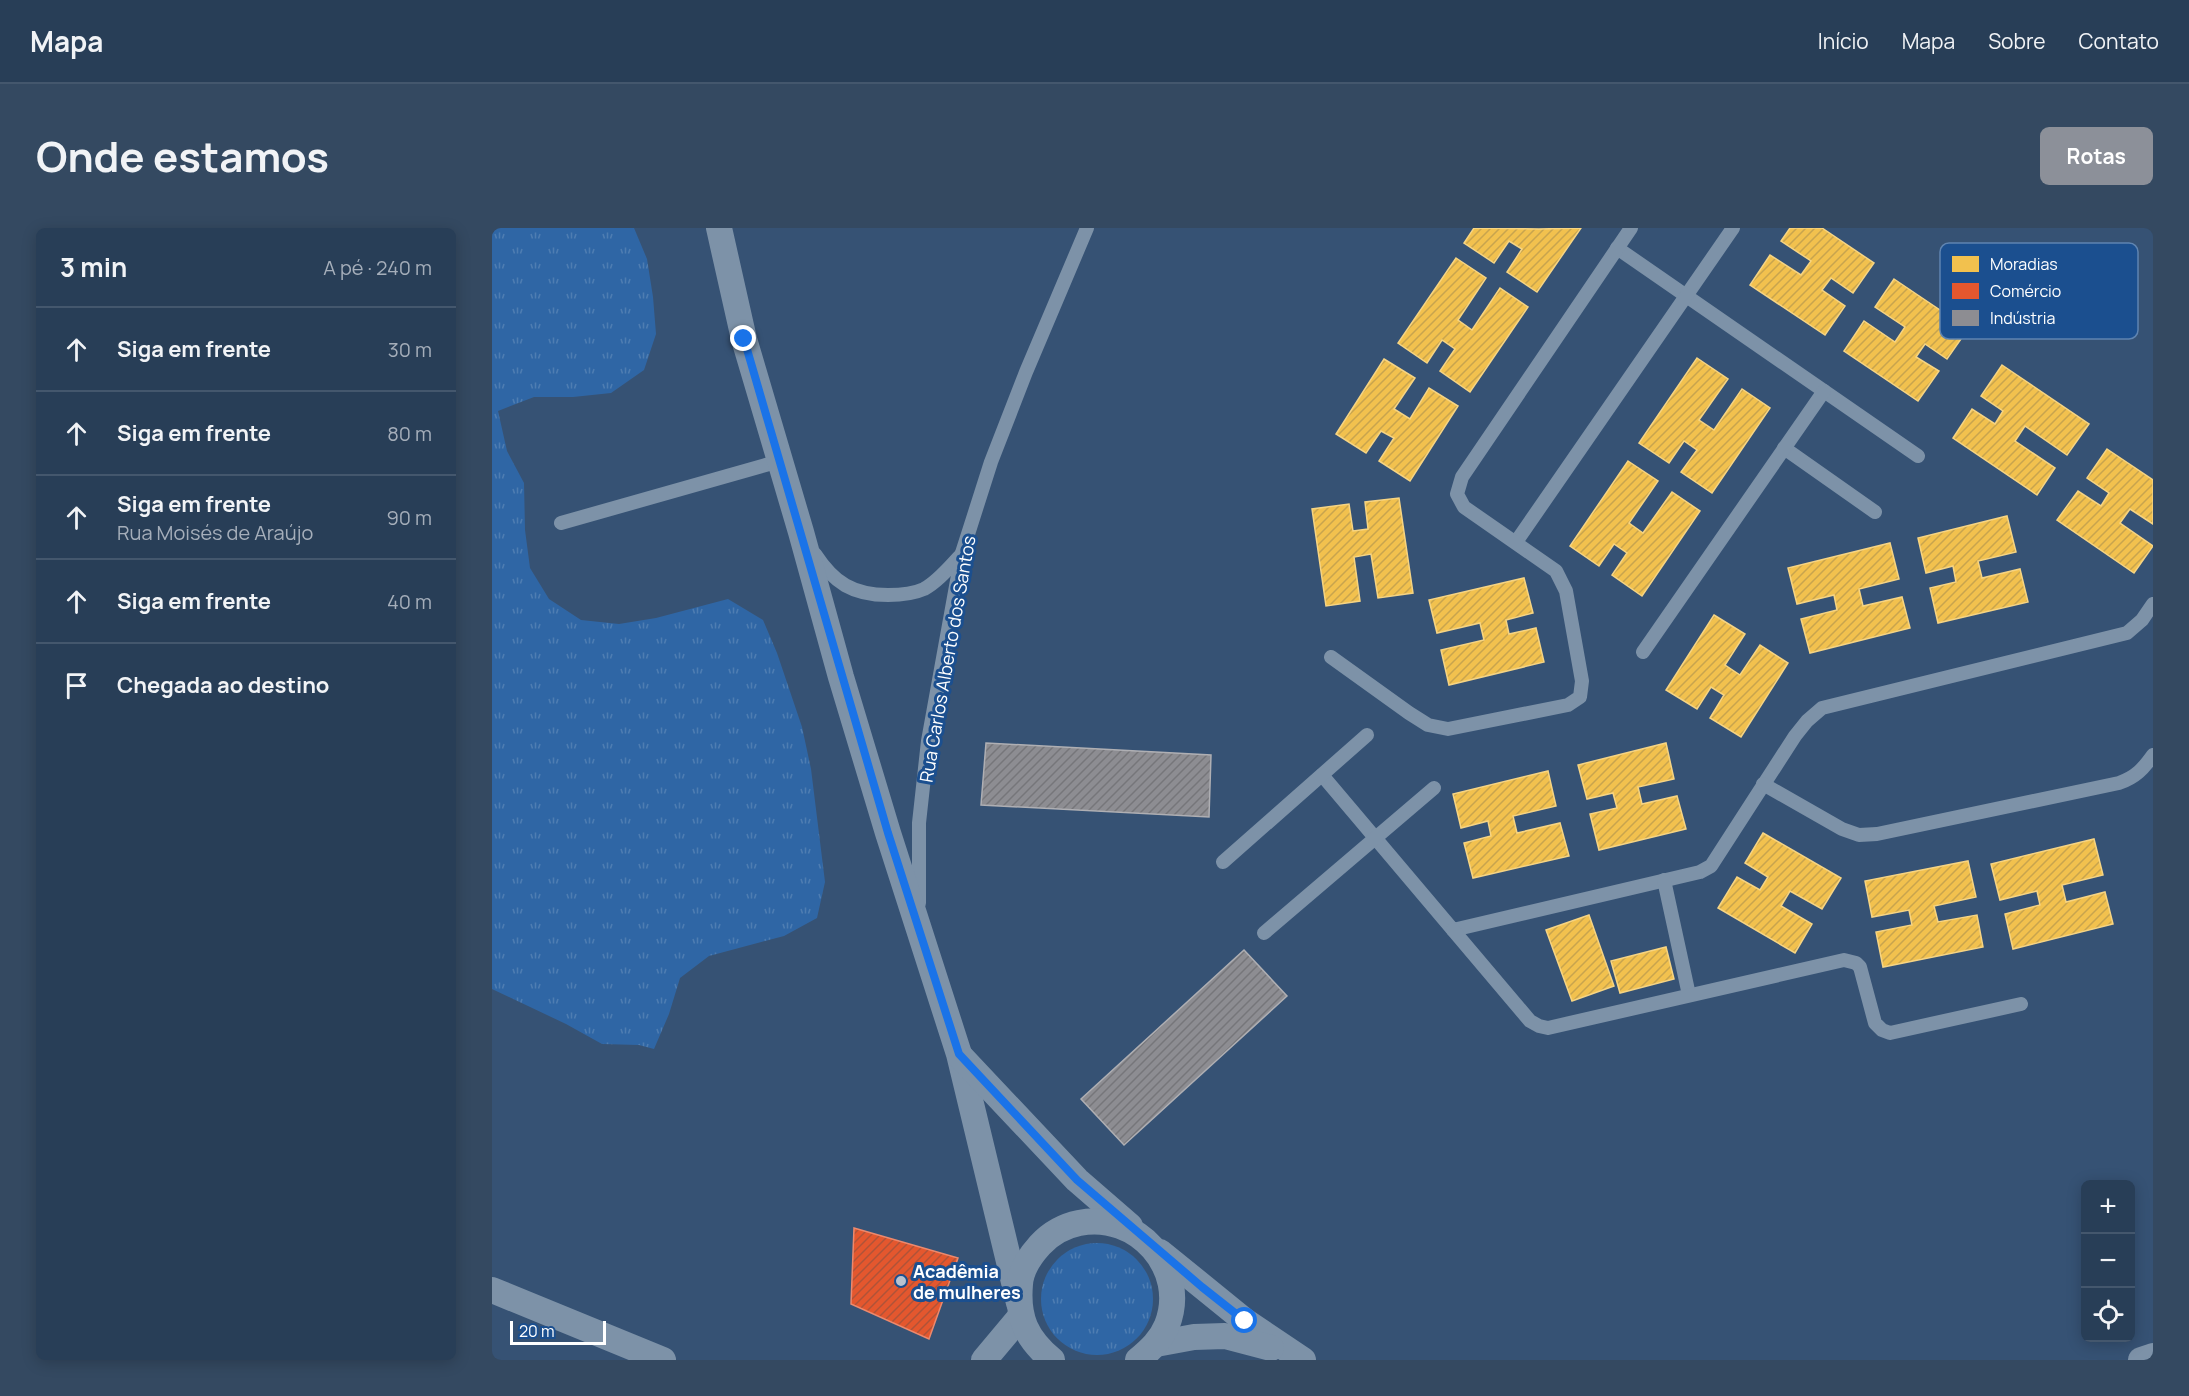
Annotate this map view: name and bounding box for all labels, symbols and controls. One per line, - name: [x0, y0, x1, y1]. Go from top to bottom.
- text: Mapa: [30, 22, 103, 60]
- text: Início: [1818, 27, 1869, 55]
- text: Mapa: [1902, 27, 1955, 55]
- text: Sobre: [1988, 27, 2046, 55]
- text: Contato: [2079, 27, 2159, 55]
- text: Onde estamos: [36, 127, 329, 185]
- button: Rotas: [2040, 127, 2153, 185]
- legend: [1940, 243, 2138, 339]
- text: 3 min: [60, 249, 127, 285]
- text: Moradias: [1990, 253, 2058, 275]
- text: A pé · 240 m: [323, 254, 432, 281]
- text: Comércio: [1990, 280, 2061, 302]
- text: Indústria: [1990, 307, 2055, 329]
- route end: [730, 325, 756, 351]
- icon: ahead: [60, 333, 93, 366]
- text: Siga em frente: [117, 334, 271, 364]
- text: 30 m: [388, 336, 432, 363]
- icon: ahead: [60, 417, 93, 450]
- text: Siga em frente: [117, 418, 271, 448]
- text: 80 m: [387, 420, 432, 447]
- text: Siga em frente: [117, 489, 271, 519]
- icon: ahead: [60, 501, 93, 534]
- text: 90 m: [386, 504, 432, 531]
- text: Rua Moisés de Araújo: [117, 519, 313, 546]
- street label: Rua Carlos Alberto dos Santos: [913, 534, 981, 784]
- icon: ahead: [60, 585, 93, 618]
- text: Siga em frente: [117, 586, 271, 616]
- text: 40 m: [387, 588, 432, 615]
- icon: arrive: [60, 669, 93, 702]
- text: Chegada ao destino: [117, 670, 329, 700]
- map controls: [2081, 1180, 2135, 1342]
- button: +: [2081, 1180, 2135, 1234]
- button: −: [2081, 1234, 2135, 1288]
- place label: Acadêmia de mulheres: [913, 1259, 1021, 1304]
- marker: Acadêmia de mulheres: [894, 1274, 908, 1288]
- button: locate: [2081, 1288, 2135, 1342]
- route start: [1231, 1307, 1257, 1333]
- scale bar: [510, 1318, 606, 1346]
- text: 20 m: [519, 1320, 555, 1342]

